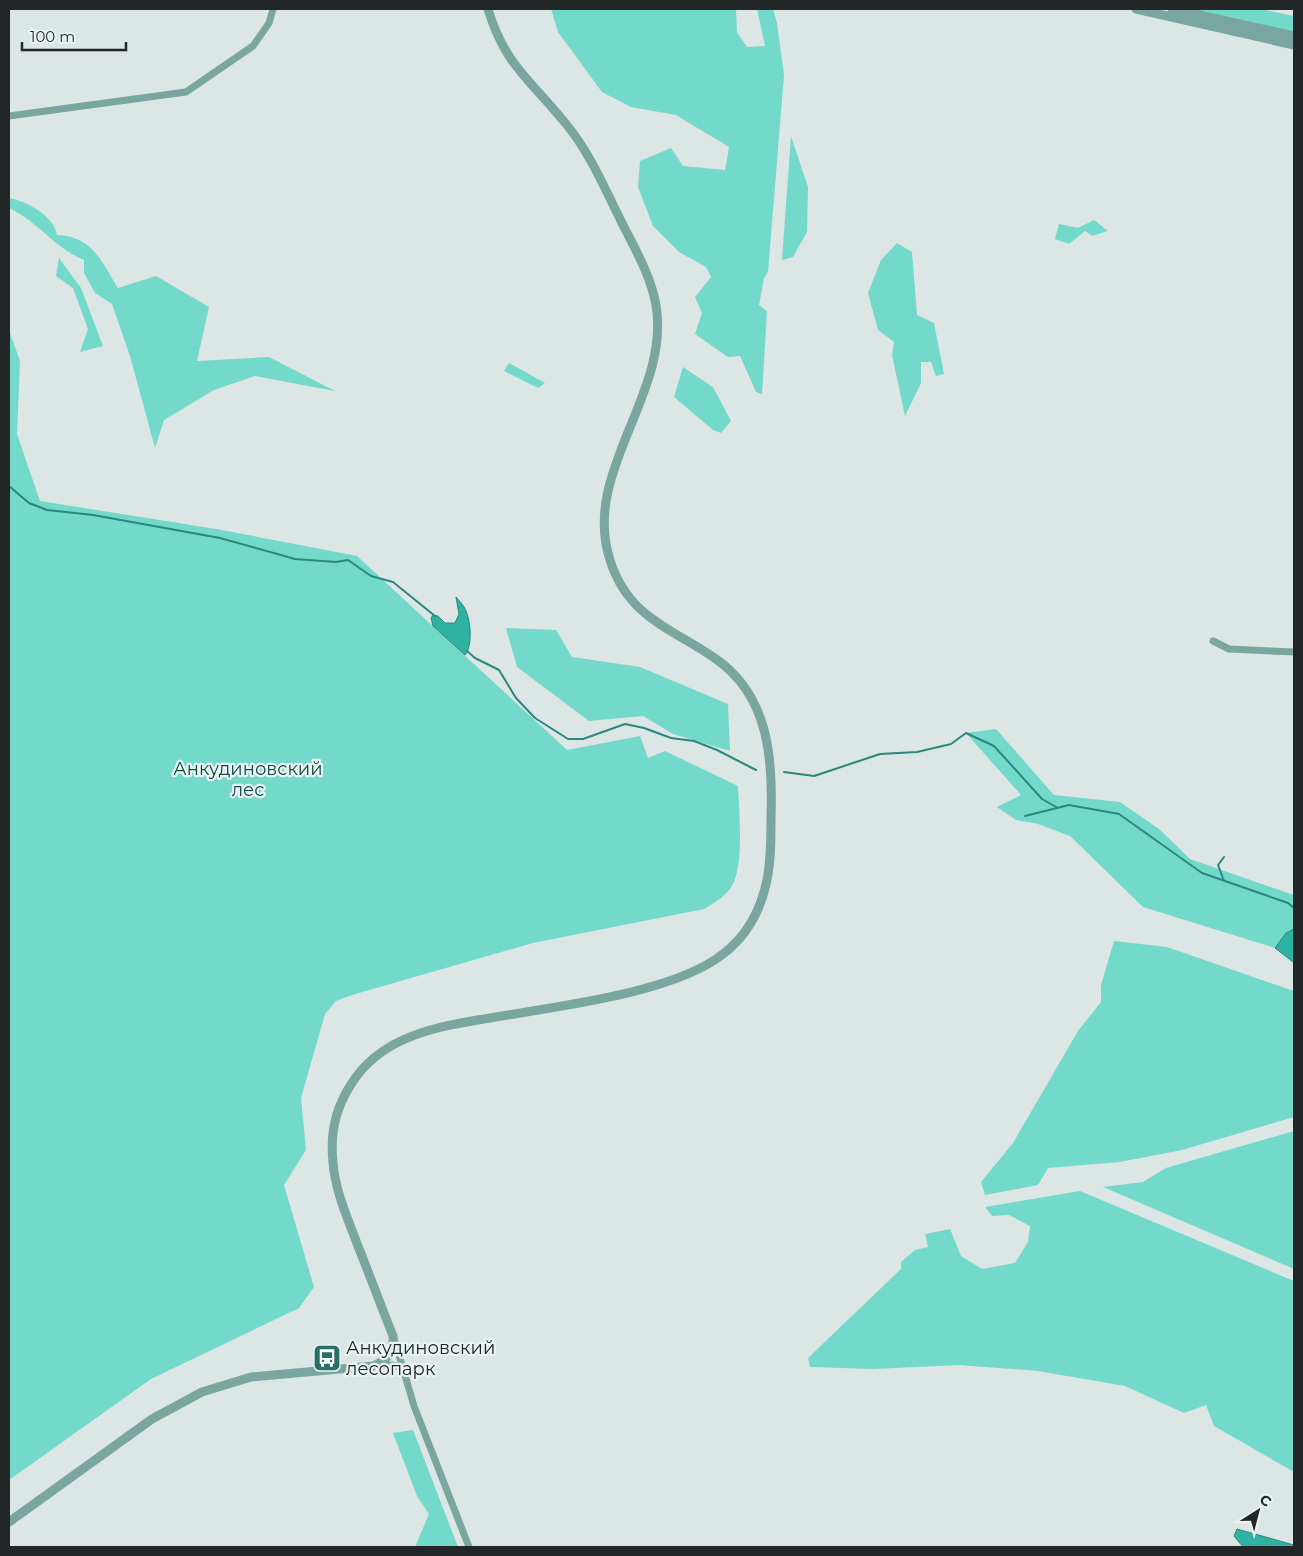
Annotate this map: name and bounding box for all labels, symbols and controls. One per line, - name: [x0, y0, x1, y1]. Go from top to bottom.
- scale bar: [22, 20, 126, 52]
- text: 100 m: [30, 27, 75, 46]
- park label: Анкудиновский лес: [173, 758, 323, 801]
- place label: Анкудиновский лесопарк: [346, 1337, 495, 1380]
- bus stop icon: Анкудиновский лесопарк: [312, 1343, 342, 1373]
- north arrow: [1233, 1486, 1283, 1536]
- text: С: [1256, 1490, 1275, 1511]

